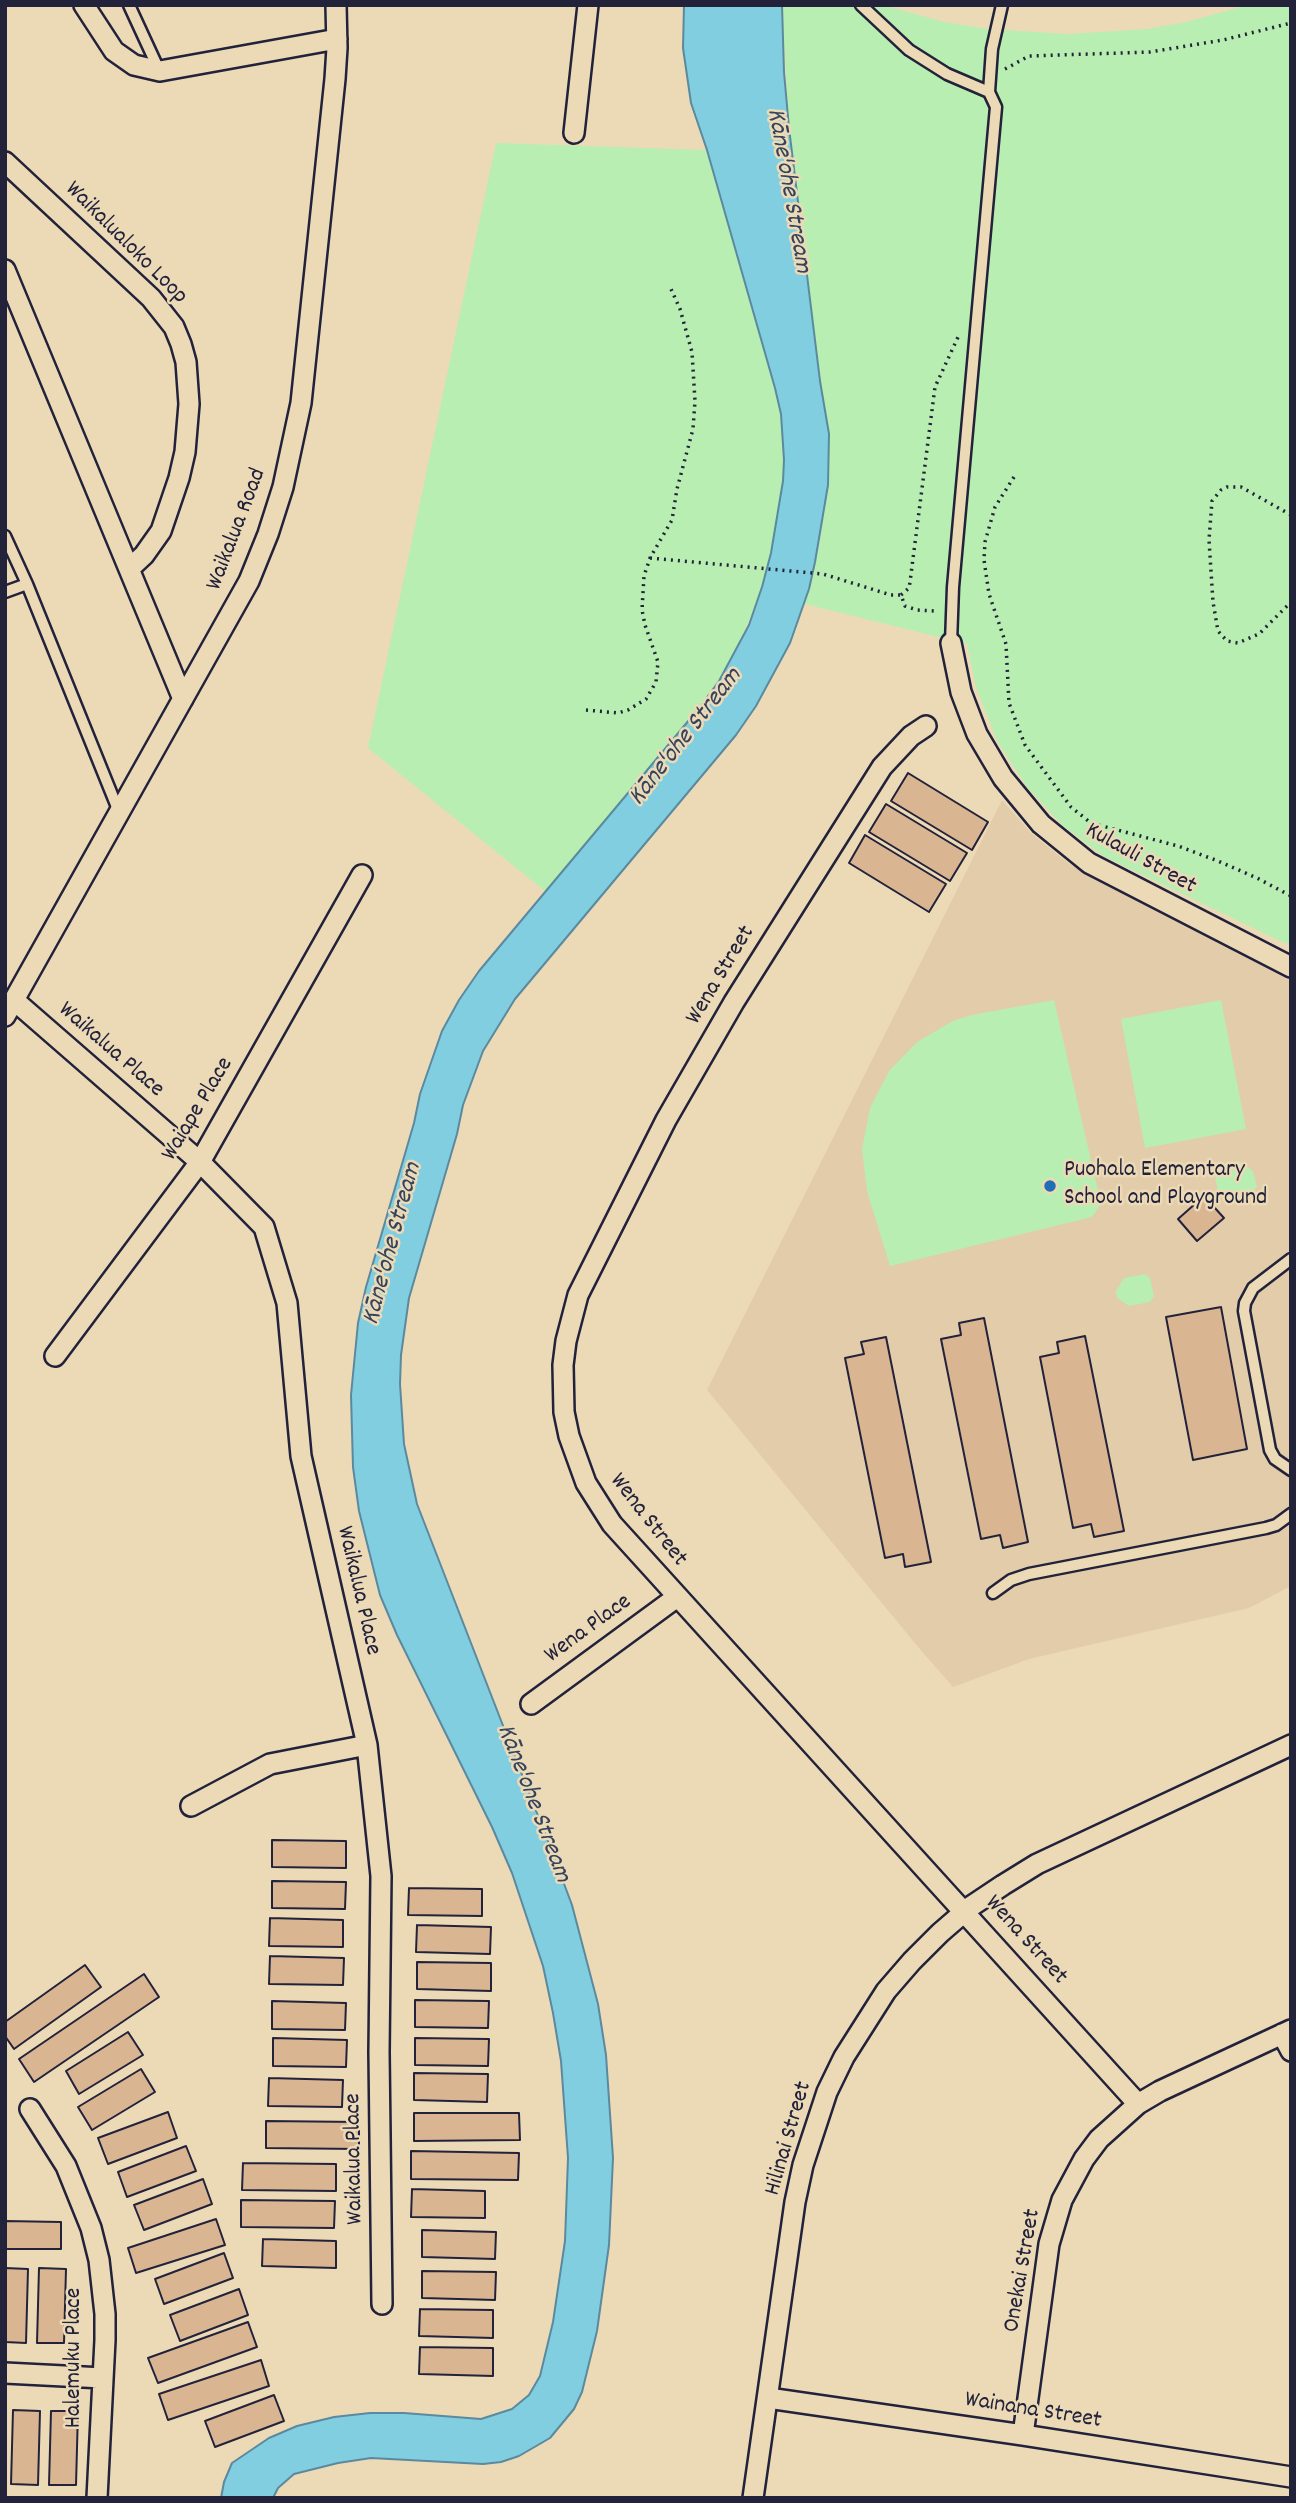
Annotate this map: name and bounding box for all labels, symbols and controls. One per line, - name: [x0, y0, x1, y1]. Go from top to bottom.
- water label: Kāne'ohe Stream: [757, 106, 817, 276]
- street label: Waikalualoko Loop: [57, 176, 193, 312]
- street label: Waikalua Road: [202, 465, 274, 595]
- water label: Kāne'ohe Stream: [623, 663, 751, 813]
- street label: Kulauli Street: [1079, 818, 1201, 902]
- street label: Wena Street: [681, 921, 763, 1031]
- street label: Waikalua Place: [51, 997, 169, 1105]
- street label: Waiape Place: [157, 1053, 241, 1167]
- place label: Puohala Elementary School and Playground: [1064, 1158, 1267, 1214]
- water label: Kāne'ohe Stream: [357, 1159, 431, 1329]
- marker: Puohala Elementary School and Playground: [1042, 1178, 1058, 1194]
- street label: Wena Street: [602, 1469, 692, 1573]
- street label: Waikalua Place: [328, 1524, 386, 1658]
- street label: Wena Place: [540, 1589, 638, 1671]
- water label: Kāne'ohe Stream: [488, 1721, 576, 1887]
- street label: Wena Street: [977, 1890, 1073, 1992]
- street label: Hilinai Street: [760, 2079, 820, 2199]
- street label: Waikalua Place: [340, 2093, 372, 2225]
- street label: Onekai Street: [999, 2207, 1049, 2335]
- street label: Halemuku Place: [62, 2288, 90, 2428]
- street label: Wainana Street: [963, 2387, 1103, 2437]

